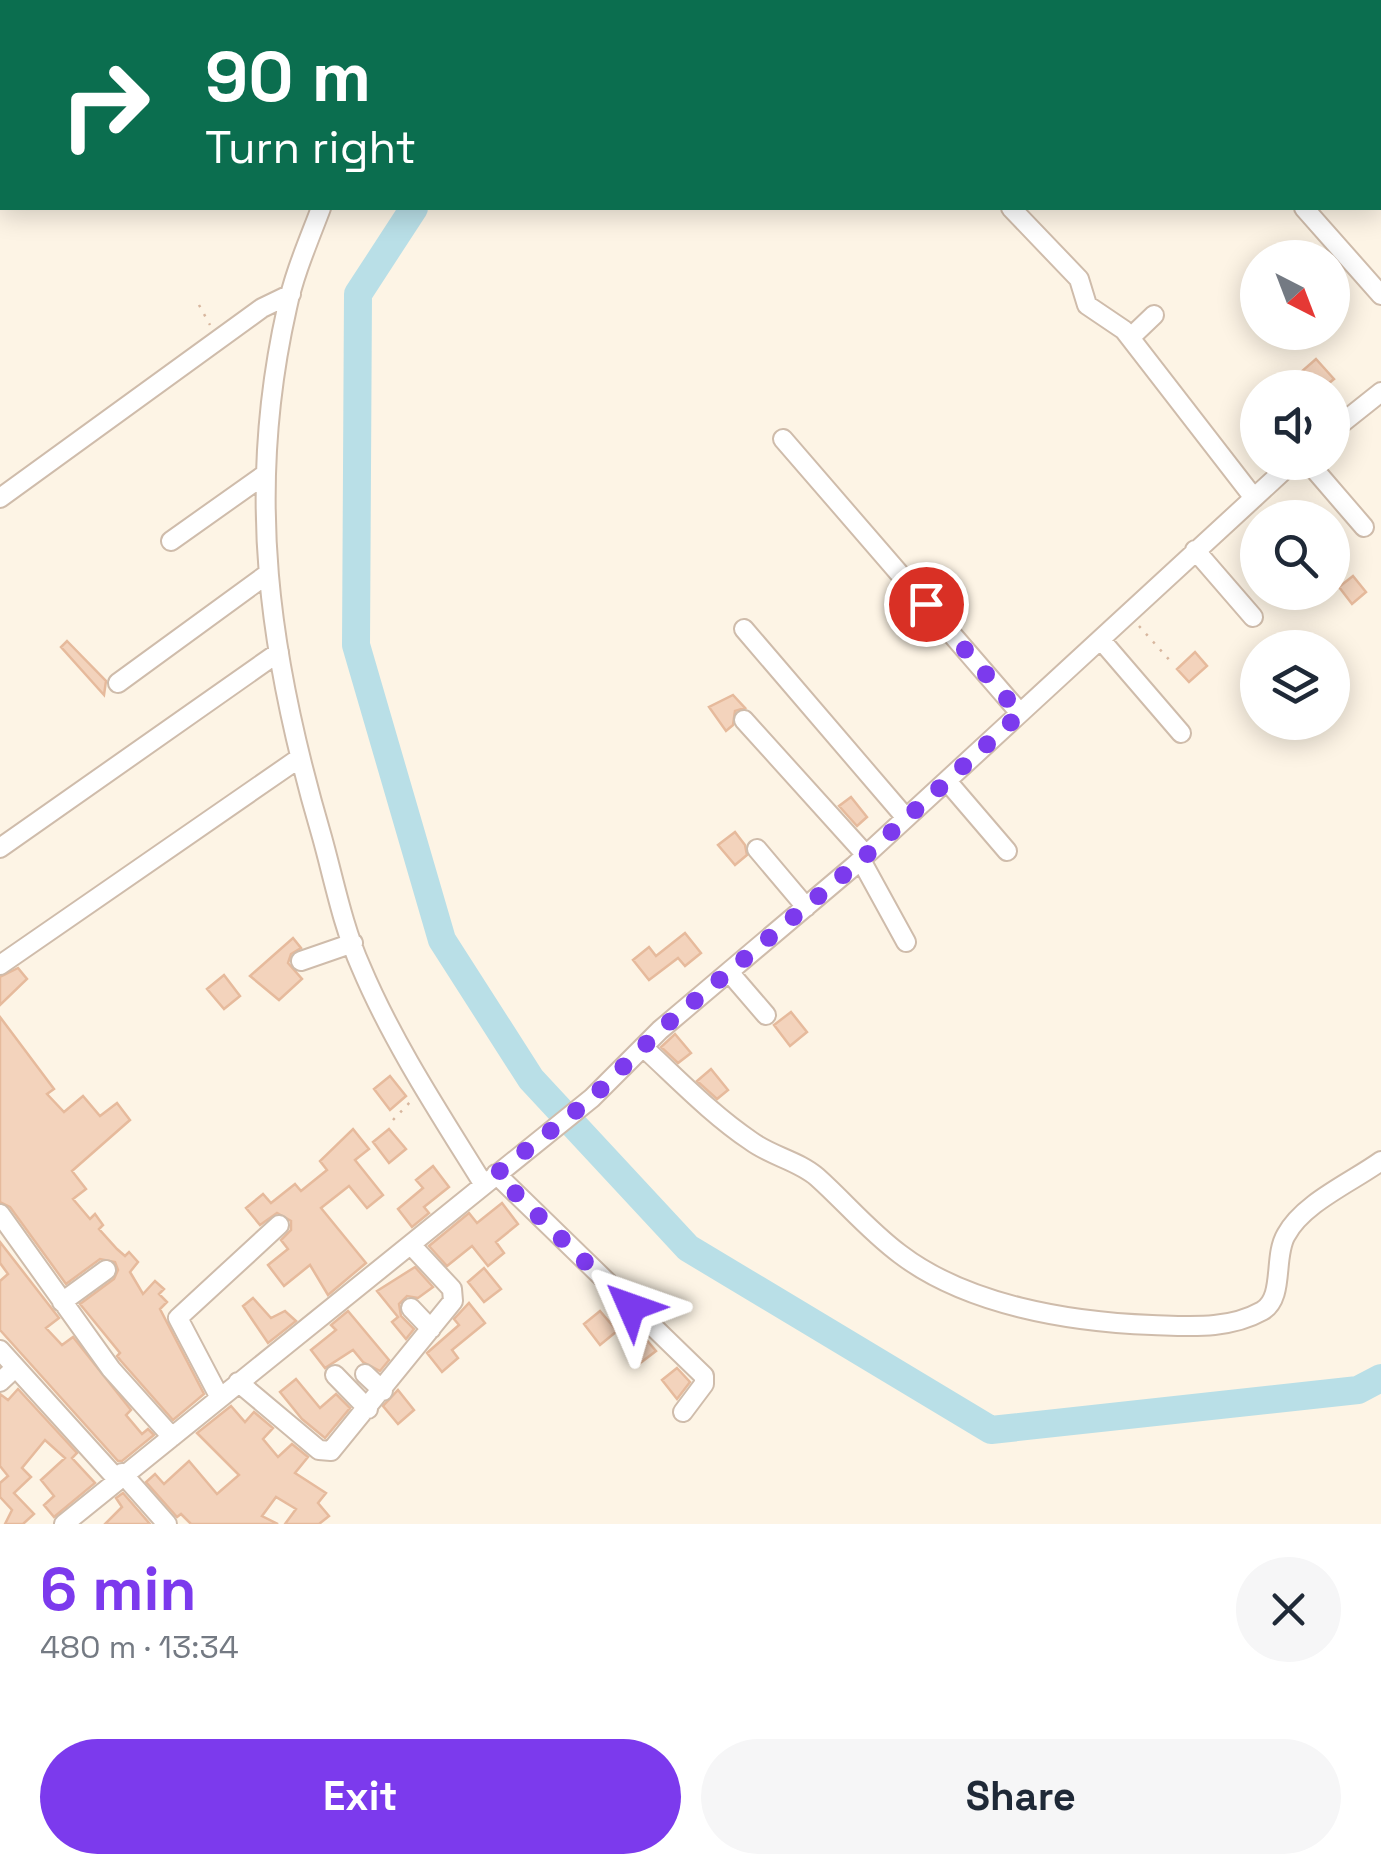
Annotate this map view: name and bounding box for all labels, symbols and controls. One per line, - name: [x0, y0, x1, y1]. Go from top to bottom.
- text: 90 m: [205, 32, 371, 121]
- icon: right: [40, 40, 170, 170]
- text: Turn right: [205, 119, 416, 176]
- north arrow: [1240, 240, 1350, 350]
- map controls: [1240, 240, 1350, 740]
- button: sound: [1240, 370, 1350, 480]
- button: search: [1240, 500, 1350, 610]
- pin: [884, 562, 969, 647]
- icon: arrive: [899, 577, 954, 632]
- button: layers: [1240, 630, 1350, 740]
- position arrow: [579, 1255, 683, 1359]
- text: 6 min: [40, 1551, 196, 1628]
- button: close: [1236, 1557, 1341, 1662]
- text: 480 m · 13:34: [40, 1627, 239, 1667]
- button: Exit: [40, 1739, 681, 1854]
- button: Share: [701, 1739, 1341, 1854]

